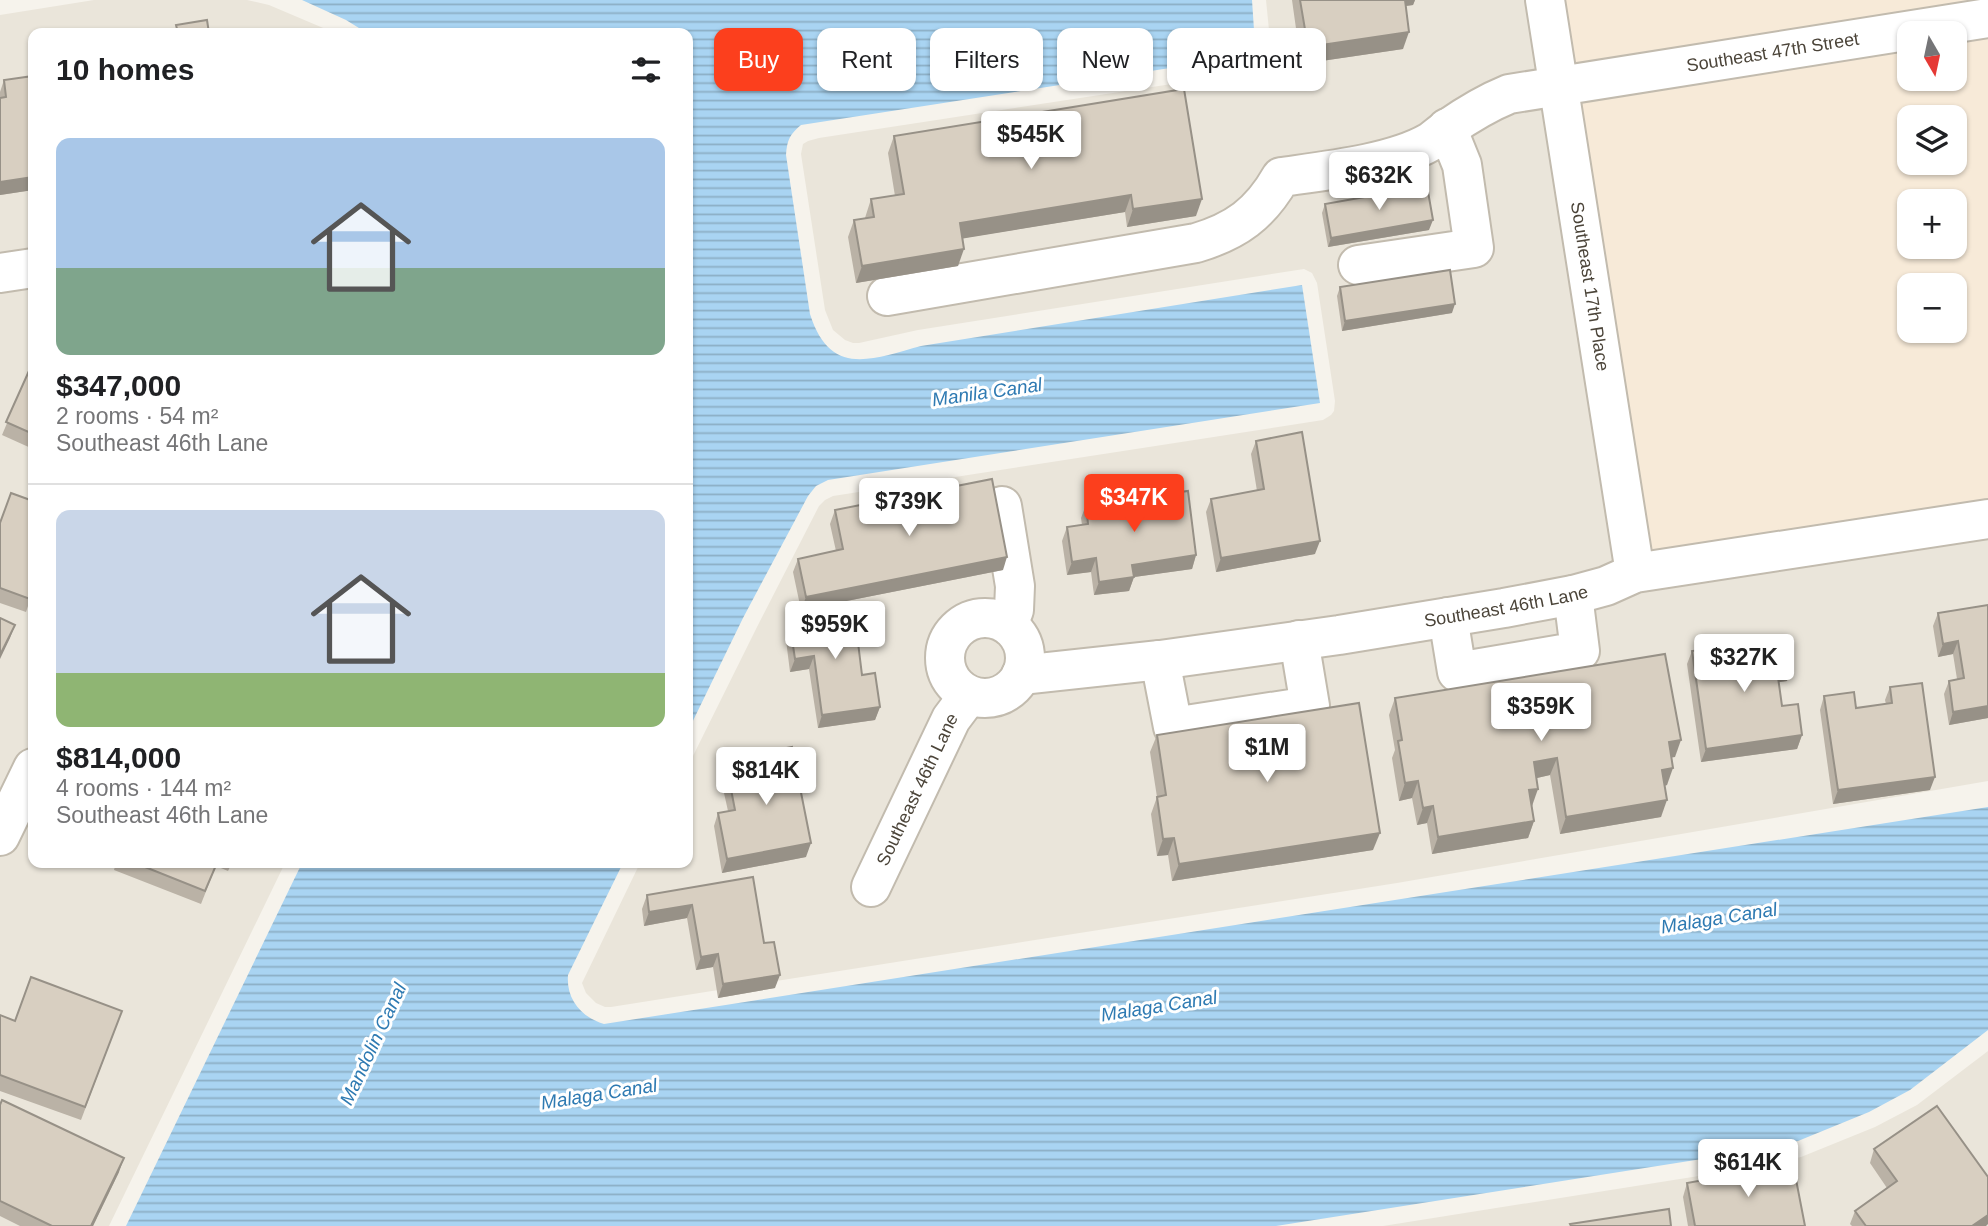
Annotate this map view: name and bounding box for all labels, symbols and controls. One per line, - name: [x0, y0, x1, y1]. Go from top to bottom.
- north arrow: [1897, 21, 1967, 91]
- map controls: [1897, 21, 1967, 343]
- chip: Buy: [714, 28, 803, 91]
- chip: Rent: [817, 28, 916, 91]
- chip: Filters: [930, 28, 1043, 91]
- chip: New: [1057, 28, 1153, 91]
- chip: Apartment: [1167, 28, 1326, 91]
- street label: Southeast 47th Street: [1685, 29, 1860, 76]
- icon: filters: [627, 51, 665, 89]
- text: 10 homes: [56, 53, 194, 86]
- button: layers: [1897, 105, 1967, 175]
- pin: $545K: [982, 111, 1080, 171]
- text: $545K: [997, 121, 1065, 147]
- pin: $632K: [1330, 152, 1428, 212]
- text: $632K: [1345, 162, 1413, 188]
- icon: home: [298, 184, 424, 310]
- button: +: [1897, 189, 1967, 259]
- street label: Southeast 17th Place: [1567, 200, 1613, 373]
- button: −: [1897, 273, 1967, 343]
- text: $347,000: [56, 369, 181, 402]
- water label: Manila Canal: [931, 374, 1044, 410]
- text: 2 rooms · 54 m²: [56, 403, 218, 429]
- text: Southeast 46th Lane: [56, 430, 268, 456]
- pin: $347K: [1085, 475, 1183, 534]
- pin: $739K: [860, 478, 958, 538]
- text: $347K: [1100, 484, 1168, 510]
- text: $739K: [875, 488, 943, 514]
- icon: home: [298, 556, 424, 682]
- street label: Southeast 46th Lane: [1423, 581, 1590, 631]
- pin: $959K: [786, 602, 884, 661]
- text: $959K: [801, 611, 869, 637]
- pin: $327K: [1695, 634, 1793, 694]
- text: $327K: [1710, 644, 1778, 670]
- pin: $359K: [1492, 684, 1590, 743]
- text: $359K: [1507, 693, 1575, 719]
- street label: Southeast 46th Lane: [873, 709, 962, 869]
- pin: $1M: [1233, 724, 1301, 784]
- text: $1M: [1245, 734, 1289, 760]
- text: $814,000: [56, 741, 181, 774]
- pin: $814K: [717, 748, 815, 807]
- text: $814K: [732, 757, 800, 783]
- text: 4 rooms · 144 m²: [56, 775, 231, 801]
- text: Southeast 46th Lane: [56, 802, 268, 828]
- water label: Malaga Canal: [1659, 898, 1779, 938]
- water label: Mandolin Canal: [336, 979, 411, 1108]
- water label: Malaga Canal: [1099, 986, 1219, 1026]
- water label: Malaga Canal: [539, 1074, 659, 1114]
- pin: $614K: [1699, 1140, 1797, 1199]
- text: $614K: [1714, 1149, 1782, 1175]

